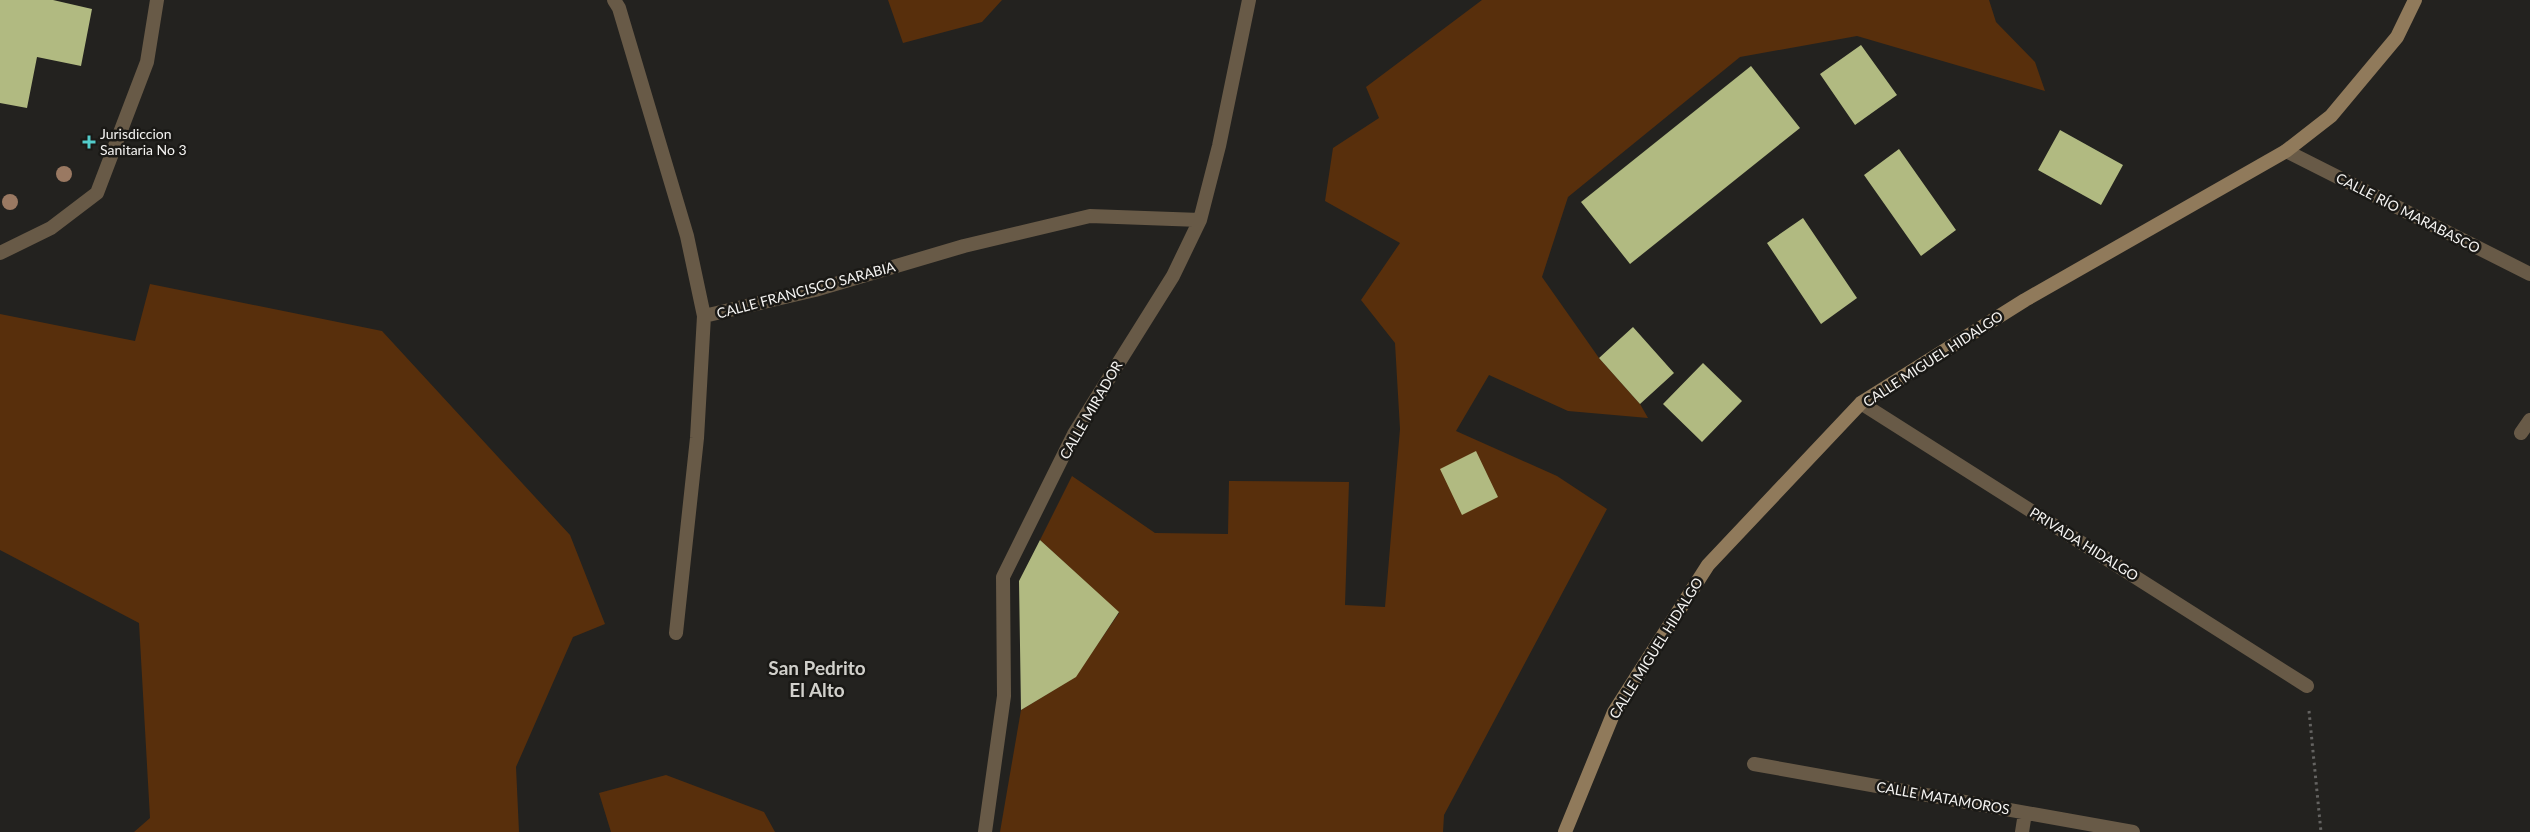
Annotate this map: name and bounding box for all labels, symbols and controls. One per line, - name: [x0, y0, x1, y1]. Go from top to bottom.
- place label: Jurisdiccion Sanitaria No 3: [100, 125, 187, 158]
- marker: Jurisdiccion Sanitaria No 3: [82, 135, 96, 149]
- street label: CALLE RÍO MARABASCO: [2333, 169, 2483, 256]
- street label: CALLE FRANCISCO SARABIA: [715, 257, 898, 322]
- street label: CALLE MIGUEL HIDALGO: [1860, 307, 2006, 410]
- street label: CALLE MIRADOR: [1056, 357, 1126, 462]
- street label: PRIVADA HIDALGO: [2027, 503, 2142, 584]
- street label: CALLE MIGUEL HIDALGO: [1605, 574, 1706, 722]
- district label: San Pedrito El Alto: [768, 656, 866, 701]
- street label: CALLE MATAMOROS: [1875, 777, 2011, 818]

